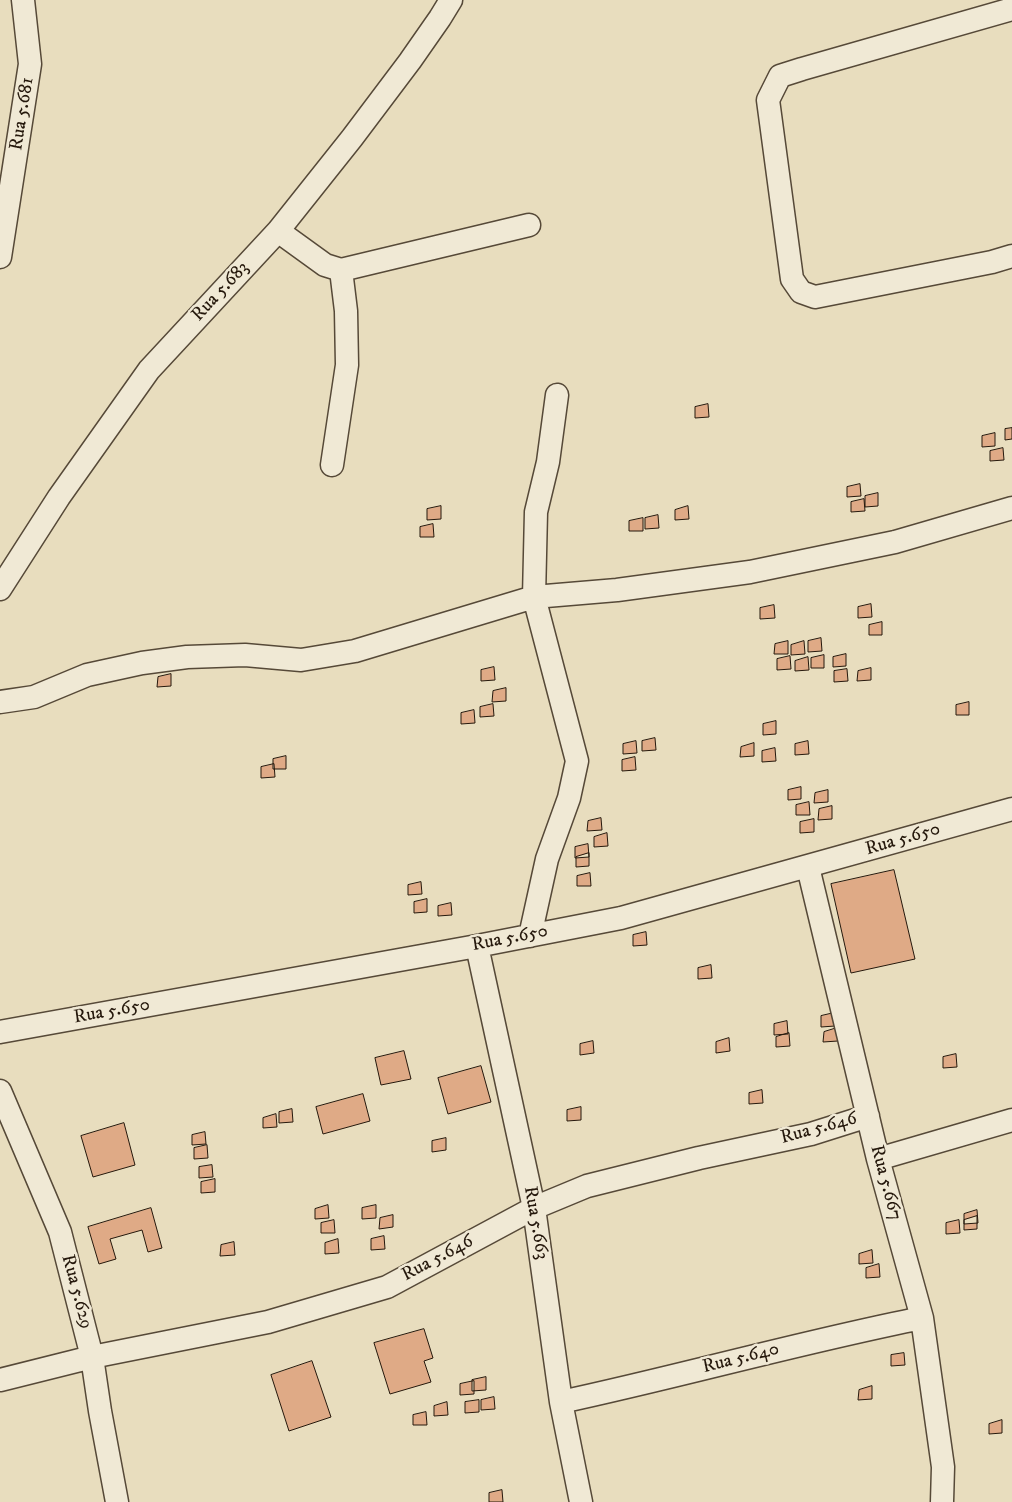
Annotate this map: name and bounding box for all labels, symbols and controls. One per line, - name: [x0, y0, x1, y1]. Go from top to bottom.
- street label: Rua 5.681: [6, 76, 40, 152]
- street label: Rua 5.683: [187, 257, 255, 327]
- street label: Rua 5.650: [863, 818, 943, 862]
- street label: Rua 5.650: [470, 920, 550, 958]
- street label: Rua 5.650: [72, 994, 152, 1030]
- street label: Rua 5.646: [778, 1108, 860, 1150]
- street label: Rua 5.667: [864, 1143, 906, 1223]
- street label: Rua 5.663: [517, 1184, 553, 1262]
- street label: Rua 5.646: [398, 1231, 478, 1287]
- street label: Rua 5.629: [55, 1252, 97, 1332]
- street label: Rua 5.640: [700, 1338, 782, 1380]

